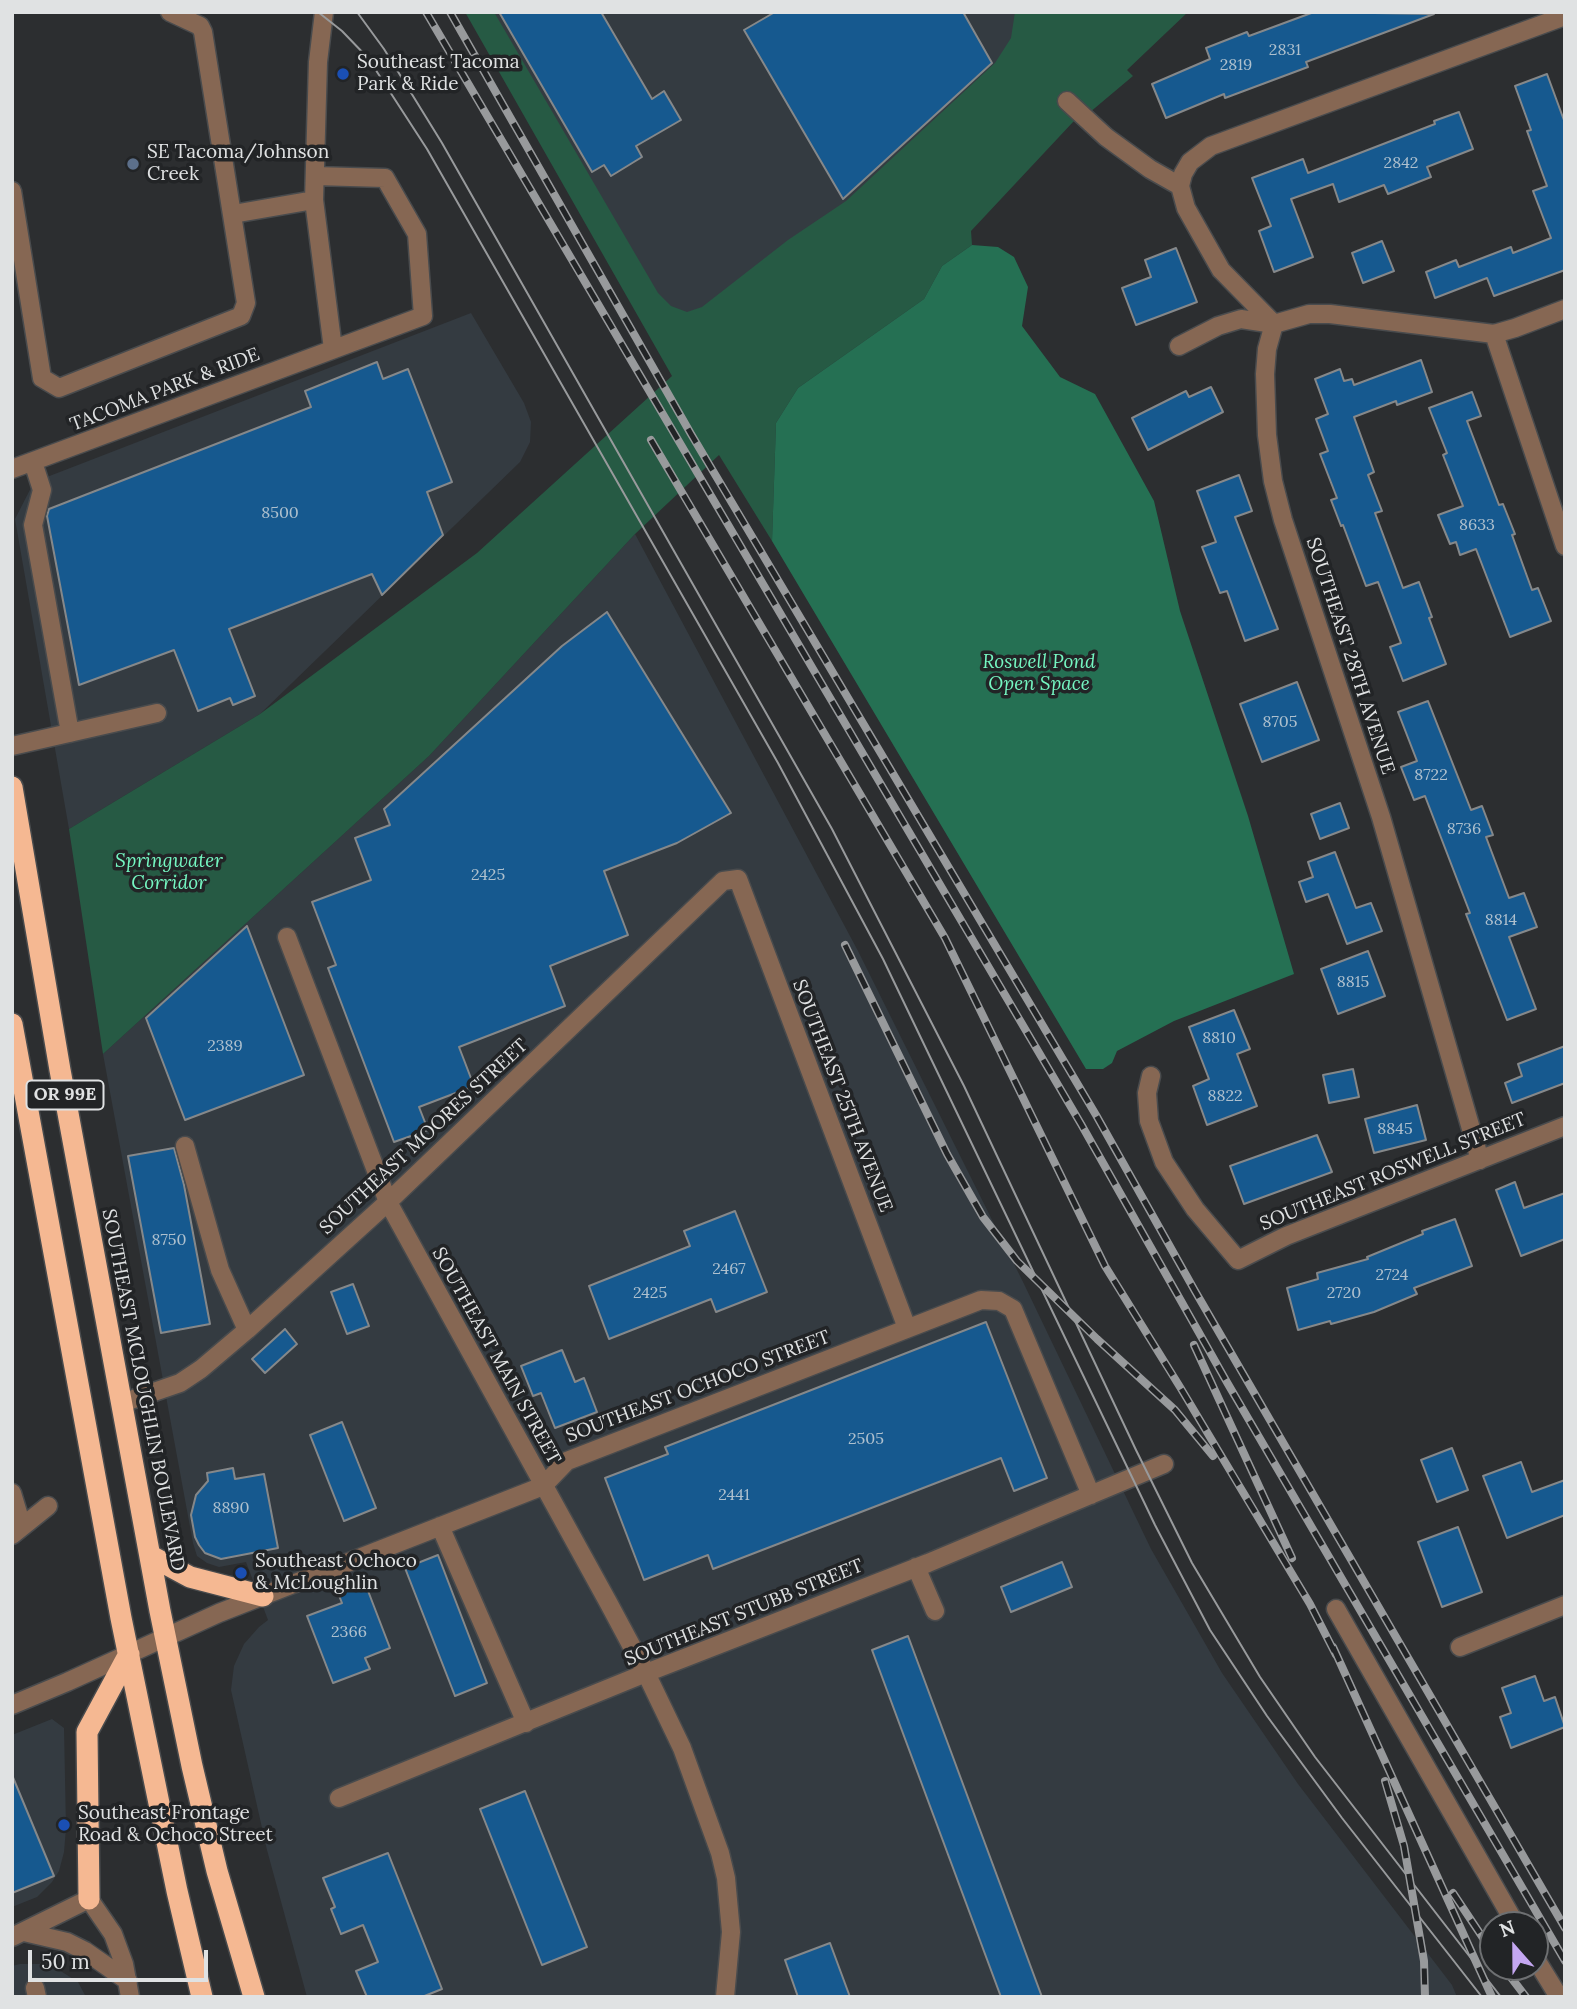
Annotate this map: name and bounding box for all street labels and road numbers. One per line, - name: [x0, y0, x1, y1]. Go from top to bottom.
- street label: TACOMA PARK & RIDE: [67, 343, 263, 437]
- street label: SOUTHEAST 28TH AVENUE: [1301, 535, 1399, 777]
- street label: SOUTHEAST 25TH AVENUE: [787, 977, 897, 1215]
- street label: SOUTHEAST MOORES STREET: [315, 1034, 533, 1240]
- road number: OR 99E: [27, 1080, 104, 1110]
- street label: SOUTHEAST ROSWELL STREET: [1257, 1108, 1529, 1236]
- street label: SOUTHEAST MCLOUGHLIN BOULEVARD: [97, 1207, 189, 1573]
- street label: SOUTHEAST MAIN STREET: [427, 1244, 565, 1468]
- street label: SOUTHEAST OCHOCO STREET: [563, 1326, 833, 1448]
- street label: SOUTHEAST STUBB STREET: [622, 1555, 866, 1671]

